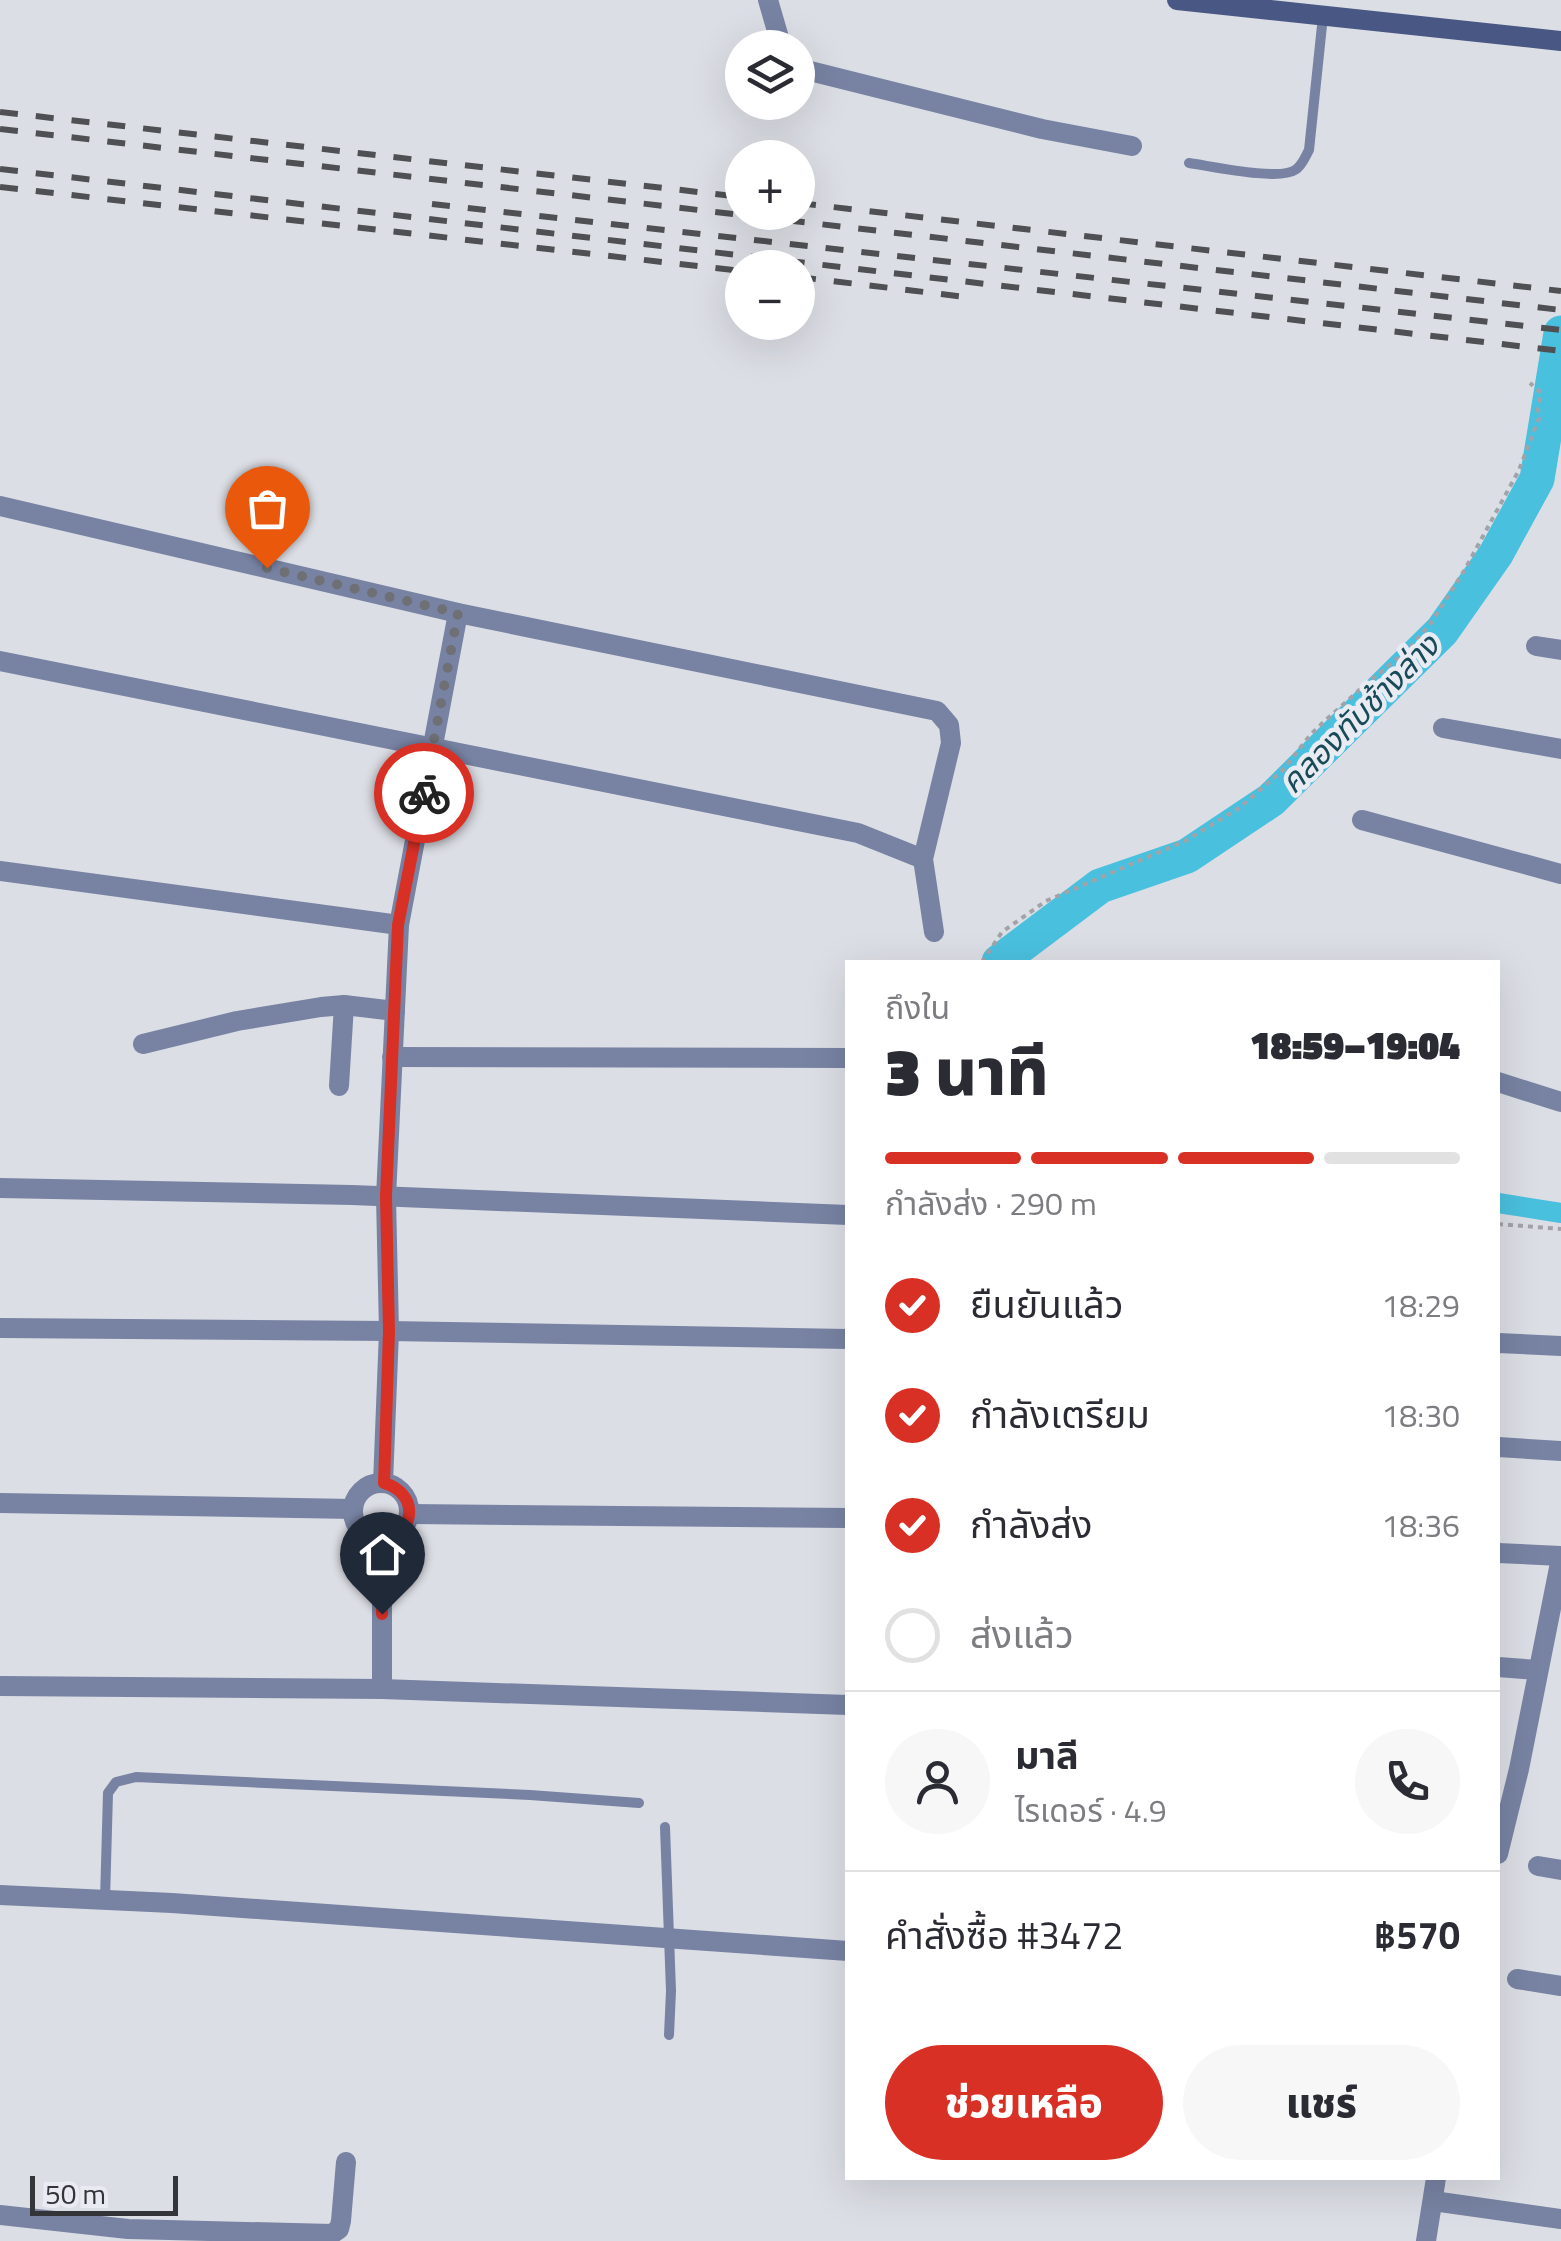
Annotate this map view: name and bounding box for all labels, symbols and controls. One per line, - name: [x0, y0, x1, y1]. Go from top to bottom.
- map controls: [725, 30, 815, 340]
- button: layers: [725, 30, 815, 120]
- button: +: [725, 140, 815, 230]
- button: −: [725, 250, 815, 340]
- pin: [225, 466, 310, 569]
- icon: bag: [240, 481, 295, 536]
- water label: คลองทับช้างล่าง: [1268, 621, 1451, 804]
- courier: [374, 743, 474, 843]
- icon: bike: [397, 766, 452, 821]
- text: ถึงใน: [885, 983, 950, 1031]
- text: 18:59–19:04: [1250, 1016, 1460, 1074]
- text: 3 นาที: [885, 1021, 1049, 1120]
- text: กำลังส่ง · 290 m: [885, 1179, 1097, 1227]
- text: ยืนยันแล้ว: [970, 1275, 1123, 1333]
- icon: check: [885, 1278, 940, 1333]
- text: 18:29: [1381, 1281, 1460, 1329]
- text: กำลังเตรียม: [970, 1385, 1150, 1443]
- icon: check: [885, 1388, 940, 1443]
- text: 18:30: [1381, 1391, 1460, 1439]
- text: กำลังส่ง: [970, 1495, 1092, 1553]
- icon: check: [885, 1498, 940, 1553]
- text: 18:36: [1381, 1501, 1460, 1549]
- pin: [340, 1512, 425, 1615]
- icon: home: [355, 1527, 410, 1582]
- text: ส่งแล้ว: [970, 1605, 1074, 1663]
- text: มาลี: [1015, 1726, 1079, 1784]
- button: person: [885, 1729, 990, 1834]
- button: phone: [1355, 1729, 1460, 1834]
- text: ไรเดอร์ · 4.9: [1015, 1786, 1167, 1834]
- text: คำสั่งซื้อ #3472: [885, 1906, 1124, 1964]
- text: ฿570: [1374, 1906, 1460, 1964]
- button: ช่วยเหลือ: [885, 2045, 1163, 2160]
- button: แชร์: [1183, 2045, 1460, 2160]
- scale bar: [30, 2171, 178, 2216]
- text: 50 m: [45, 2172, 106, 2215]

